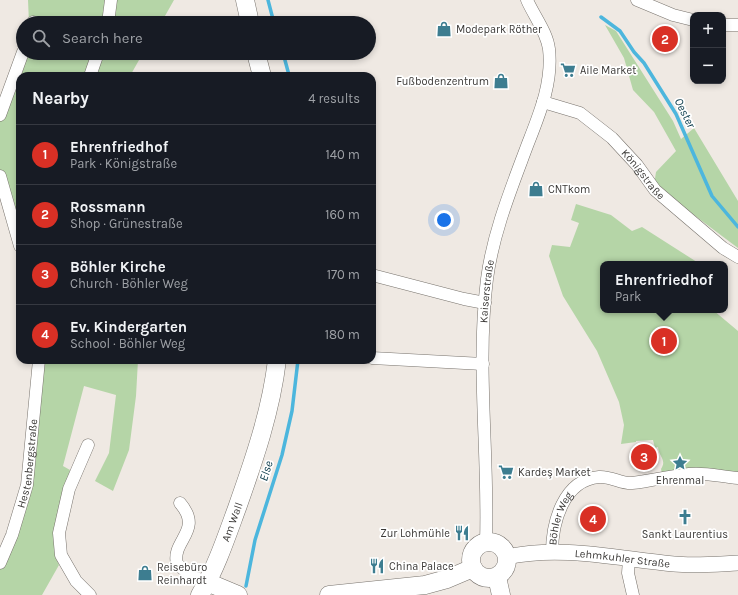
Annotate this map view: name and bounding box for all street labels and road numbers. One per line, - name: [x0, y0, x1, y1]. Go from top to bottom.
- street label: Königstraße: [619, 146, 668, 202]
- street label: Kaiserstraße: [477, 258, 497, 323]
- street label: Hestenbergstraße: [14, 418, 40, 509]
- street label: Böhler Weg: [546, 488, 575, 546]
- street label: Am Wall: [219, 500, 245, 543]
- street label: Lehmkuhler Straße: [574, 546, 671, 570]

